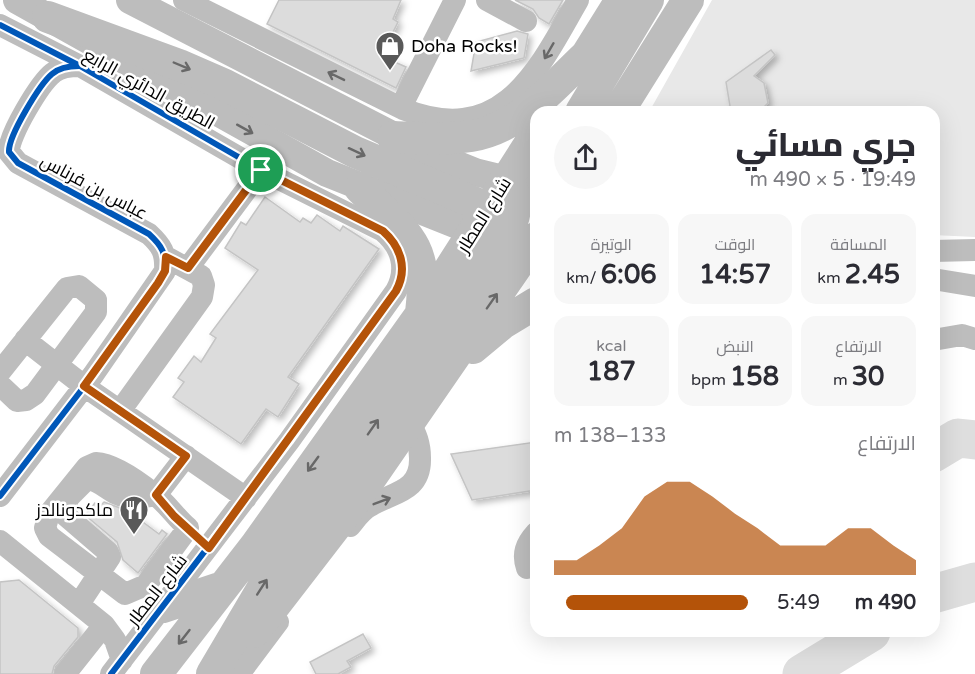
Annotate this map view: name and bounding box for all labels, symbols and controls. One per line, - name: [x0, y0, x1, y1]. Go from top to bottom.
- shop icon: Doha Rocks!: [374, 30, 406, 72]
- place label: Doha Rocks!: [411, 35, 518, 57]
- one-way arrow: [543, 42, 555, 59]
- street label: الطريق الدائري الرابع: [78, 44, 219, 137]
- one-way arrow: [172, 61, 190, 72]
- one-way arrow: [327, 70, 345, 81]
- one-way arrow: [236, 123, 253, 135]
- button: share: [554, 126, 617, 189]
- text: جري مسائي: [736, 126, 916, 165]
- pin: [235, 144, 286, 195]
- one-way arrow: [347, 147, 365, 159]
- street label: عباس بن فرناس: [37, 150, 151, 224]
- icon: arrive: [244, 153, 277, 186]
- text: 19:49 · 5 × 490 m: [749, 168, 916, 192]
- street label: شارع المطار: [452, 173, 517, 258]
- text: الوتيرة: [591, 235, 632, 255]
- text: الوقت: [715, 235, 755, 255]
- text: المسافة: [830, 235, 887, 255]
- text: 6:06: [601, 259, 657, 290]
- text: 14:57: [699, 259, 771, 290]
- text: 2.45: [845, 259, 900, 290]
- text: /km: [566, 268, 601, 288]
- text: km: [817, 268, 845, 288]
- one-way arrow: [486, 293, 498, 309]
- text: kcal: [596, 336, 626, 356]
- text: النبض: [716, 337, 754, 357]
- text: الارتفاع: [835, 337, 882, 357]
- text: 187: [587, 356, 636, 387]
- text: 158: [730, 361, 779, 392]
- text: 30: [852, 361, 884, 392]
- text: bpm: [691, 370, 730, 390]
- text: m: [833, 370, 852, 390]
- one-way arrow: [367, 419, 379, 435]
- text: 133–138 m: [554, 424, 667, 448]
- text: الارتفاع: [857, 432, 916, 456]
- one-way arrow: [307, 456, 319, 472]
- restaurant icon: ماكدونالدز: [118, 494, 150, 536]
- one-way arrow: [372, 495, 391, 506]
- place label: ماكدونالدز: [35, 499, 113, 521]
- street label: شارع المطار: [122, 550, 193, 632]
- one-way arrow: [256, 579, 268, 596]
- text: 5:49: [777, 591, 820, 615]
- text: 490 m: [855, 591, 916, 615]
- one-way arrow: [178, 629, 191, 645]

